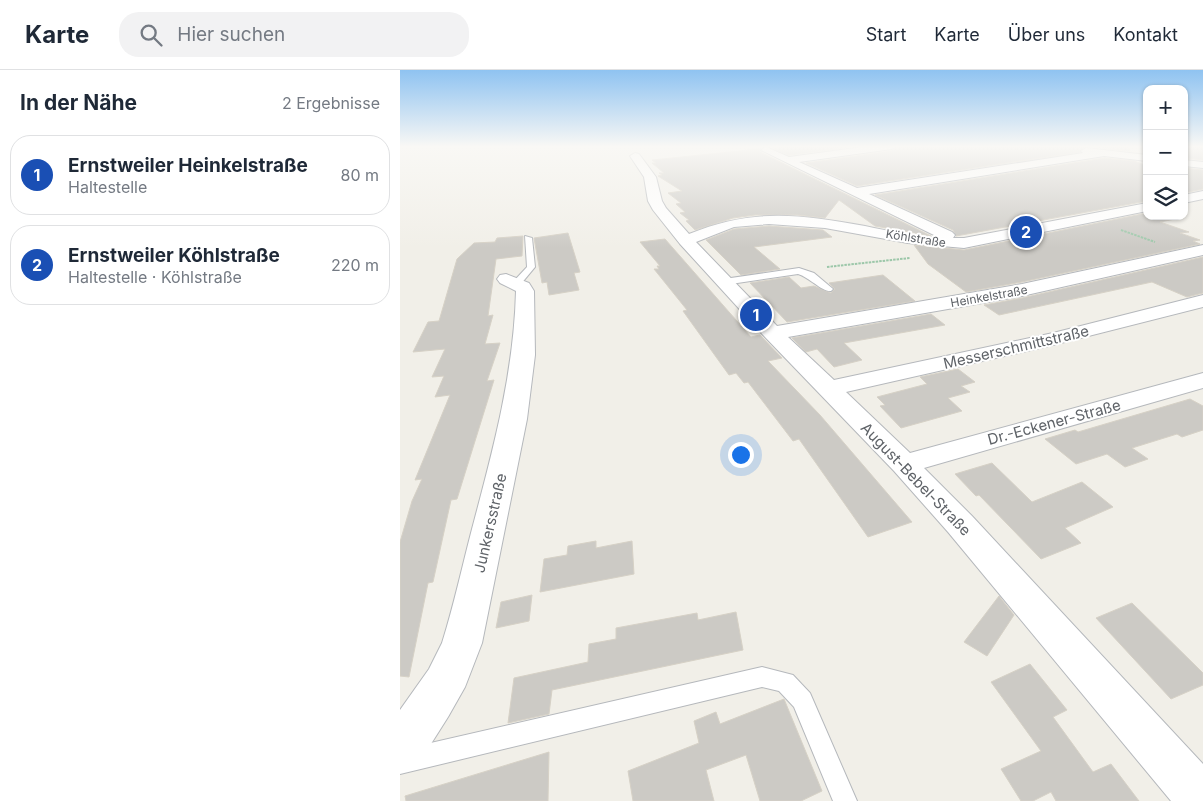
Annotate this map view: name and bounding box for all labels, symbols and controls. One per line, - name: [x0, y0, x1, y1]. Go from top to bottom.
- search box: [119, 12, 469, 57]
- text: Karte: [25, 20, 89, 49]
- icon: search: [137, 21, 165, 49]
- text: Hier suchen: [177, 23, 285, 46]
- text: Start: [866, 24, 906, 45]
- text: Karte: [934, 24, 980, 45]
- text: Über uns: [1008, 24, 1085, 45]
- text: Kontakt: [1113, 24, 1178, 45]
- map controls: [1143, 85, 1188, 220]
- button: +: [1143, 85, 1188, 130]
- text: In der Nähe: [20, 90, 137, 115]
- text: 2 Ergebnisse: [282, 93, 380, 113]
- button: −: [1143, 130, 1188, 175]
- text: Ernstweiler Heinkelstraße: [68, 154, 308, 177]
- text: 1: [34, 165, 40, 185]
- text: 80 m: [340, 165, 379, 185]
- button: layers: [1143, 175, 1188, 220]
- text: Haltestelle: [68, 177, 147, 197]
- pin: 2: [1010, 213, 1042, 251]
- street label: Köhlstraße: [885, 226, 947, 250]
- text: Ernstweiler Köhlstraße: [68, 244, 280, 267]
- text: 2: [32, 255, 42, 275]
- text: 220 m: [331, 255, 379, 275]
- text: Haltestelle · Köhlstraße: [68, 267, 242, 287]
- street label: Heinkelstraße: [949, 282, 1029, 310]
- pin: 1: [740, 296, 772, 334]
- street label: Messerschmittstraße: [941, 321, 1091, 373]
- street label: Dr.-Eckener-Straße: [985, 395, 1123, 449]
- street label: August-Bebel-Straße: [857, 418, 975, 540]
- your location: [728, 442, 754, 468]
- street label: Junkersstraße: [469, 471, 511, 575]

